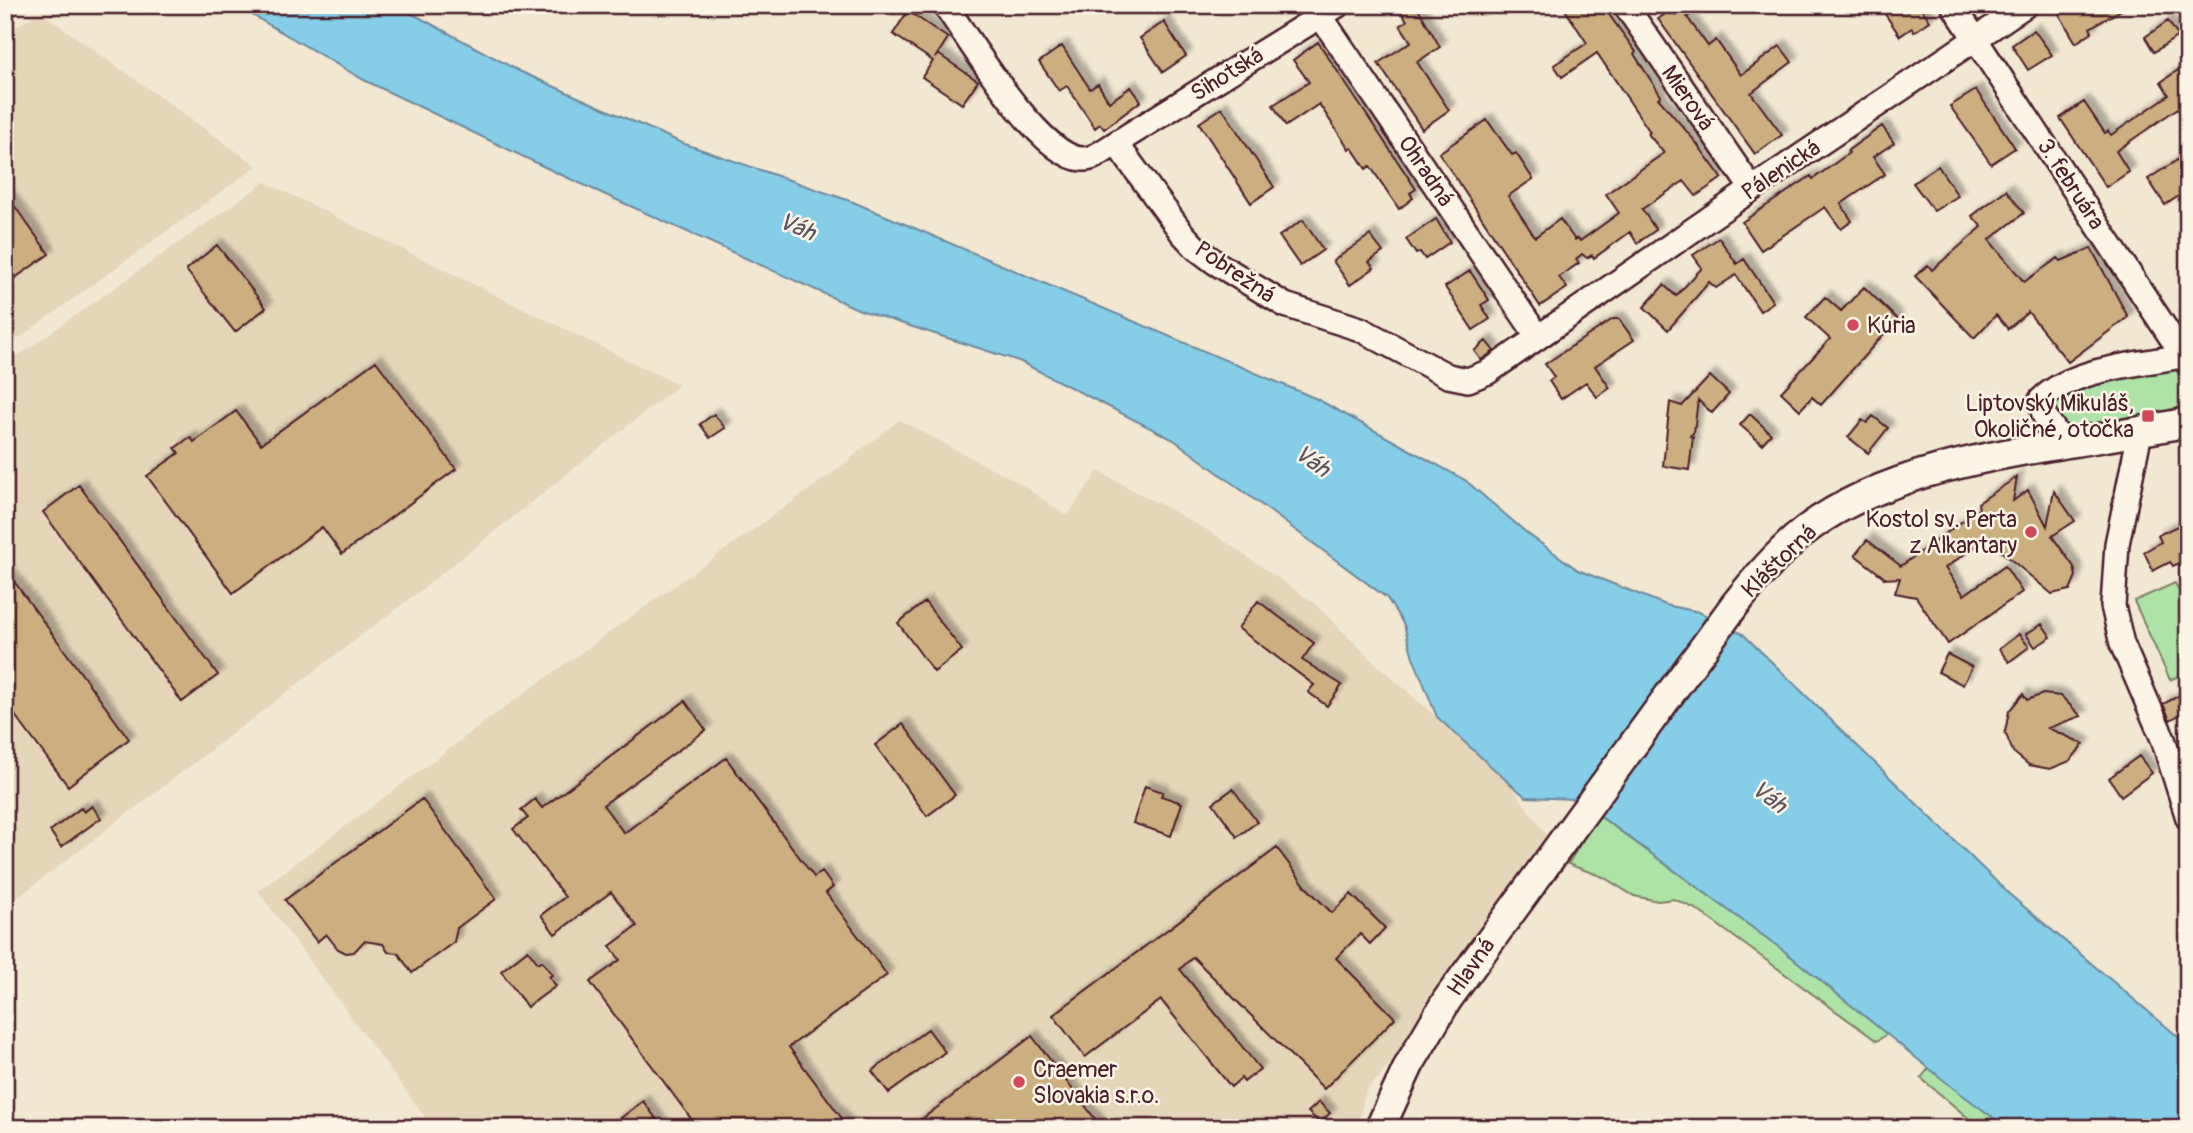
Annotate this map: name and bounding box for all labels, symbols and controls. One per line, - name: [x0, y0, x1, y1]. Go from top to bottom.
- street label: Sihotská: [1185, 40, 1269, 108]
- street label: Mierová: [1655, 60, 1721, 136]
- street label: Ohradná: [1392, 130, 1460, 212]
- street label: Pálenická: [1736, 133, 1826, 207]
- street label: 3. februára: [2031, 133, 2111, 235]
- water label: Váh: [774, 206, 821, 248]
- street label: Pobrežná: [1189, 234, 1281, 310]
- place label: Kúria: [1867, 311, 1916, 340]
- marker: Kúria: [1845, 317, 1861, 333]
- place label: Liptovský Mikuláš, Okoličné, otočka: [1965, 389, 2134, 444]
- marker: Liptovský Mikuláš, Okoličné, otočka: [2140, 408, 2156, 424]
- water label: Váh: [1289, 438, 1337, 485]
- place label: Kostol sv. Perta z Alkantary: [1866, 505, 2017, 560]
- street label: Kláštorná: [1735, 518, 1823, 604]
- marker: Kostol sv. Perta z Alkantary: [2023, 524, 2039, 540]
- water label: Váh: [1746, 774, 1794, 821]
- street label: Hlavná: [1441, 932, 1501, 1002]
- place label: Craemer Slovakia s.r.o.: [1033, 1055, 1159, 1110]
- marker: Craemer Slovakia s.r.o.: [1011, 1074, 1027, 1090]

